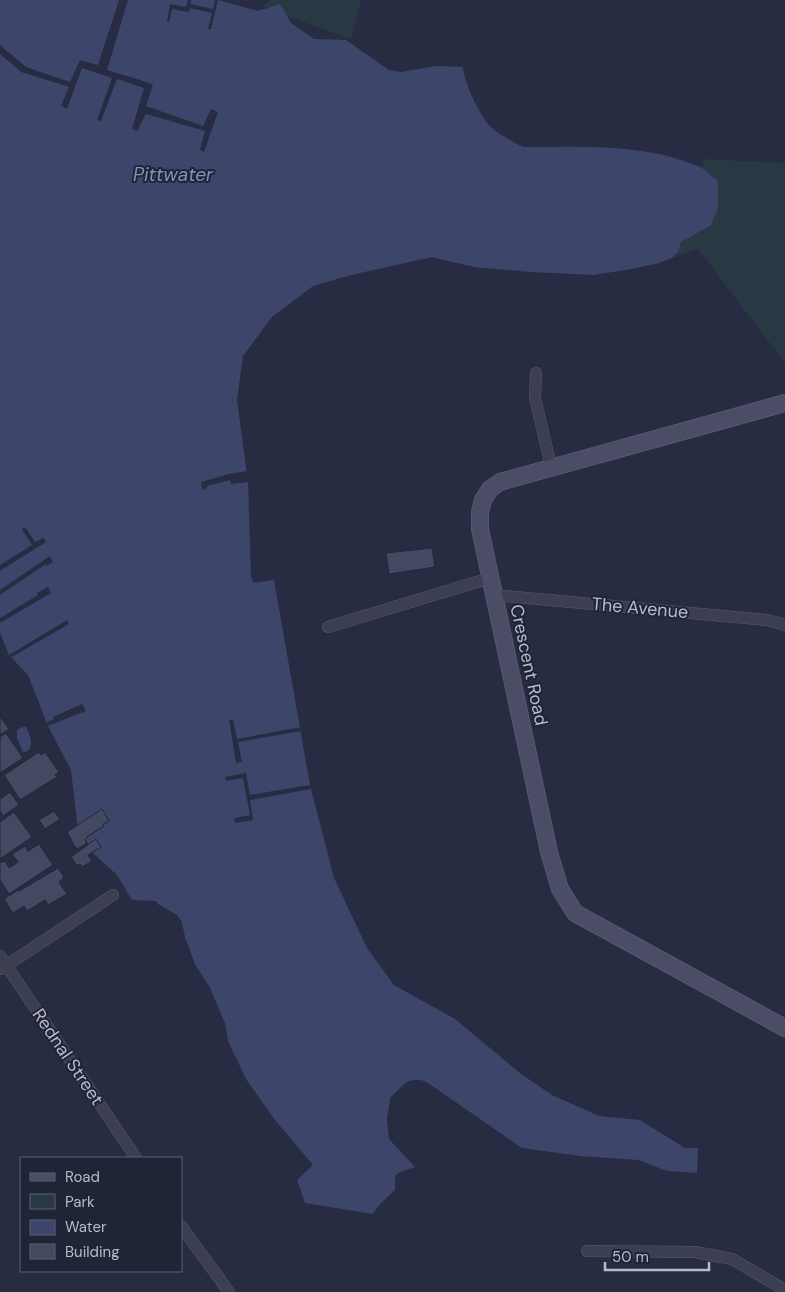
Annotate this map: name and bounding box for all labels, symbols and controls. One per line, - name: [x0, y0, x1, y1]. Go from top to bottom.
- water label: Pittwater: [133, 162, 214, 187]
- street label: The Avenue: [591, 592, 689, 624]
- street label: Crescent Road: [504, 602, 554, 728]
- street label: Rednal Street: [27, 1004, 109, 1110]
- legend: [20, 1157, 182, 1272]
- text: Road: [65, 1167, 100, 1187]
- text: Park: [65, 1192, 95, 1212]
- text: Water: [65, 1217, 107, 1237]
- scale bar: [605, 1240, 709, 1272]
- text: Building: [65, 1242, 120, 1262]
- text: 50 m: [612, 1247, 649, 1267]

